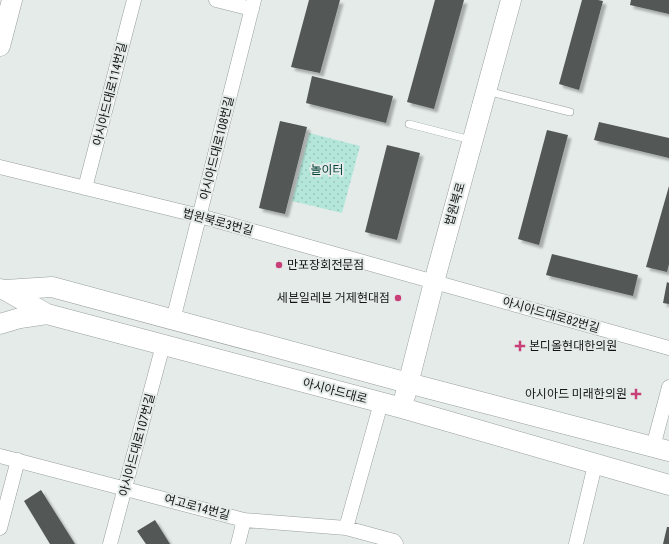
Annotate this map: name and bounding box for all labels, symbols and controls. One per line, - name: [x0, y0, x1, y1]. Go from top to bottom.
- street label: 아시아드대로114번길: [90, 41, 130, 147]
- street label: 아시아드대로108번길: [197, 95, 237, 201]
- park label: 놀이터: [310, 163, 344, 177]
- street label: 법원북로: [442, 181, 468, 227]
- street label: 법원북로3번길: [181, 206, 255, 238]
- place label: 만포장회전문점: [287, 258, 364, 272]
- marker: 만포장회전문점: [274, 260, 284, 270]
- place label: 세븐일레븐 거제현대점: [277, 291, 390, 305]
- marker: 세븐일레븐 거제현대점: [393, 293, 403, 303]
- street label: 아시아드대로82번길: [501, 294, 601, 336]
- place label: 본디올현대한의원: [529, 339, 617, 353]
- marker: 본디올현대한의원: [514, 340, 526, 352]
- street label: 아시아드대로: [301, 376, 369, 406]
- place label: 아시아드 미래한의원: [525, 387, 627, 401]
- marker: 아시아드 미래한의원: [630, 388, 642, 400]
- street label: 아시아드대로107번길: [117, 392, 157, 498]
- street label: 여고로14번길: [163, 492, 231, 522]

